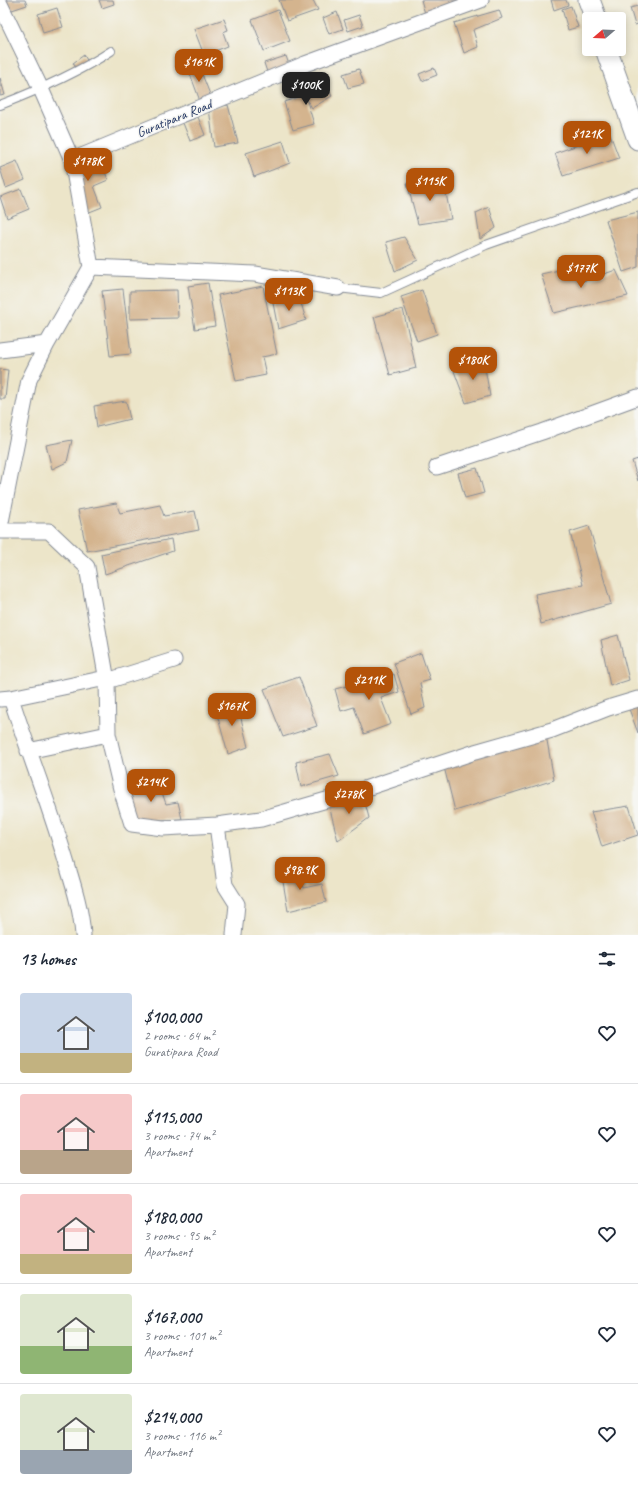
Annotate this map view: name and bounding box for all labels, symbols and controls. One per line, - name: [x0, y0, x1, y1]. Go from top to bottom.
- north arrow: [582, 12, 626, 56]
- map controls: [582, 12, 626, 56]
- pin: $161K: [171, 49, 227, 83]
- text: $161K: [184, 54, 214, 70]
- pin: $100K: [278, 72, 334, 106]
- text: $100K: [291, 77, 321, 93]
- street label: Guratipara Road: [134, 95, 216, 141]
- pin: $121K: [559, 121, 615, 155]
- text: $121K: [572, 126, 602, 142]
- pin: $178K: [60, 148, 116, 182]
- text: $178K: [73, 153, 103, 169]
- pin: $115K: [402, 168, 458, 202]
- text: $115K: [415, 173, 445, 189]
- pin: $177K: [553, 255, 609, 289]
- text: $177K: [566, 260, 596, 276]
- pin: $113K: [261, 278, 317, 312]
- text: $113K: [274, 283, 304, 299]
- pin: $180K: [445, 347, 501, 381]
- text: $180K: [458, 352, 488, 368]
- pin: $211K: [341, 667, 397, 701]
- text: $211K: [354, 672, 384, 688]
- pin: $167K: [204, 693, 260, 727]
- text: $167K: [217, 698, 247, 714]
- pin: $214K: [123, 769, 179, 803]
- text: $214K: [136, 774, 166, 790]
- pin: $278K: [321, 781, 377, 815]
- text: $278K: [334, 786, 364, 802]
- pin: $98.9K: [267, 857, 333, 891]
- text: $98.9K: [284, 862, 316, 878]
- icon: filters: [596, 948, 618, 970]
- text: 13 homes: [20, 949, 76, 970]
- text: $100,000: [144, 1007, 201, 1028]
- icon: home: [52, 1009, 100, 1057]
- icon: heart: [596, 1022, 618, 1044]
- text: 2 rooms · 64 m²: [144, 1028, 214, 1044]
- text: Guratipara Road: [144, 1044, 218, 1060]
- text: $115,000: [144, 1107, 201, 1128]
- icon: home: [52, 1110, 100, 1158]
- icon: heart: [596, 1123, 618, 1145]
- text: 3 rooms · 74 m²: [144, 1128, 214, 1144]
- text: Apartment: [144, 1144, 192, 1160]
- text: $180,000: [144, 1207, 201, 1228]
- icon: home: [52, 1210, 100, 1258]
- icon: heart: [596, 1223, 618, 1245]
- text: 3 rooms · 95 m²: [144, 1228, 214, 1244]
- text: Apartment: [144, 1244, 192, 1260]
- text: $167,000: [144, 1307, 201, 1328]
- icon: home: [52, 1310, 100, 1358]
- icon: heart: [596, 1323, 618, 1345]
- text: 3 rooms · 101 m²: [144, 1328, 220, 1344]
- text: Apartment: [144, 1344, 192, 1360]
- text: $214,000: [144, 1407, 201, 1428]
- icon: home: [52, 1410, 100, 1458]
- icon: heart: [596, 1423, 618, 1445]
- text: 3 rooms · 116 m²: [144, 1428, 220, 1444]
- text: Apartment: [144, 1444, 192, 1460]

